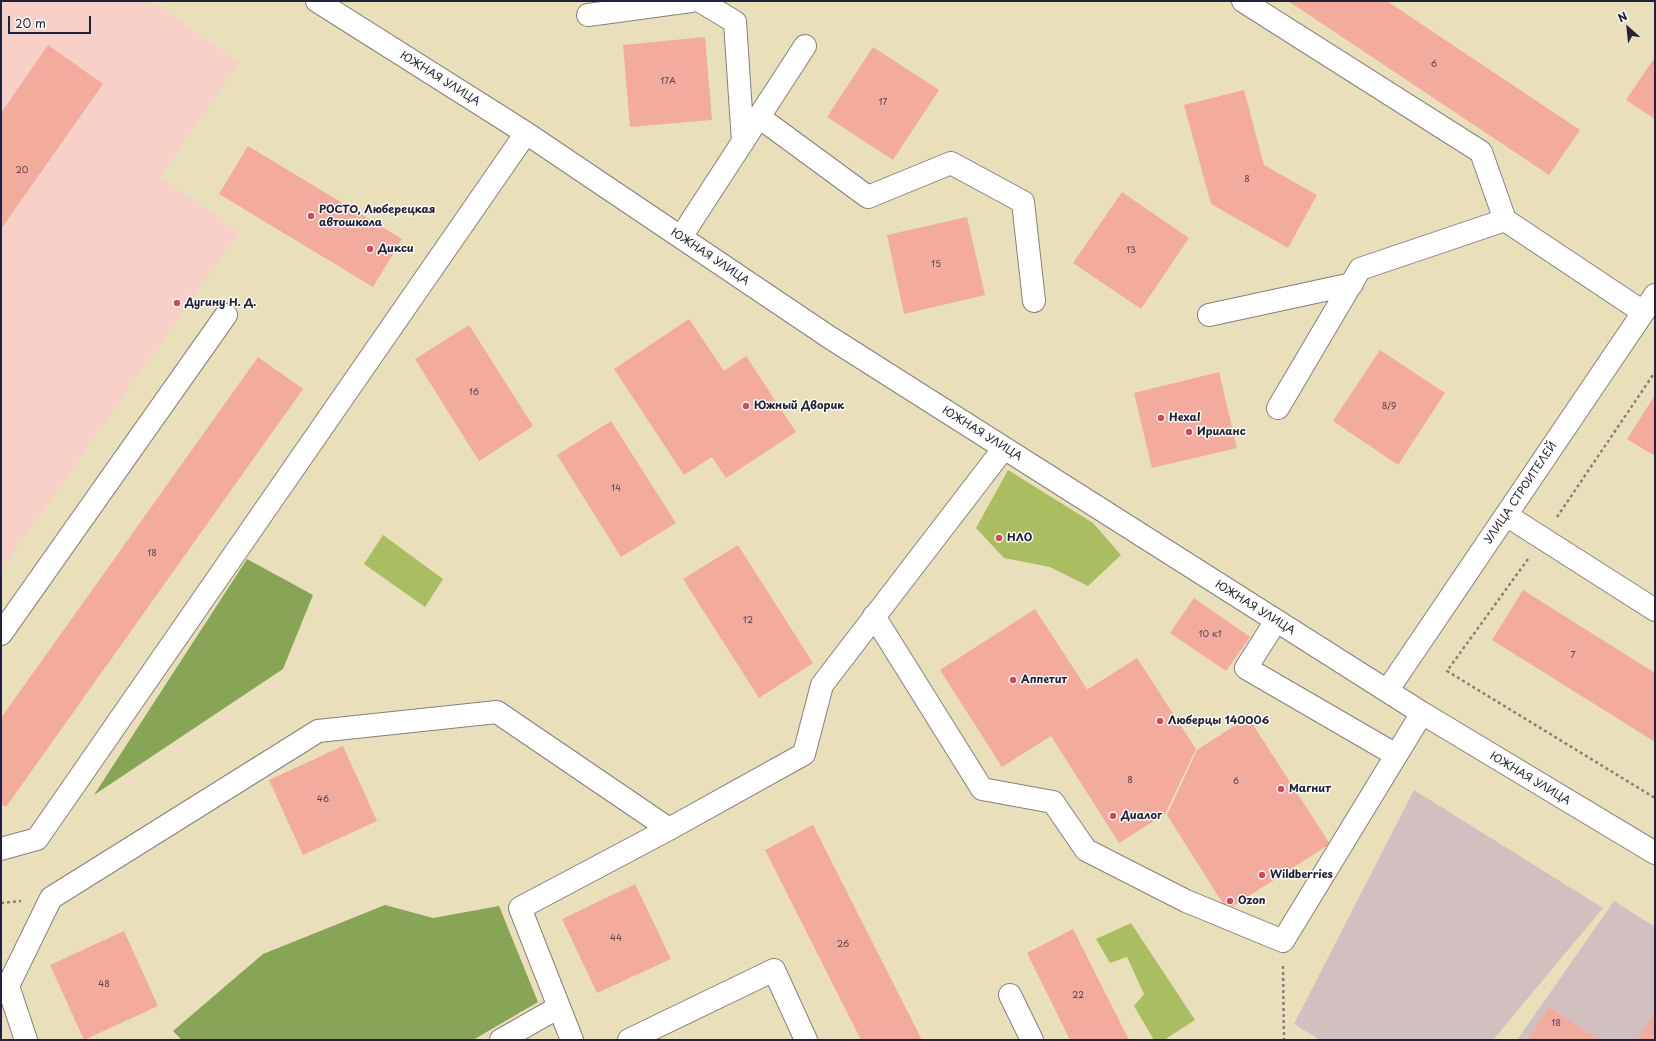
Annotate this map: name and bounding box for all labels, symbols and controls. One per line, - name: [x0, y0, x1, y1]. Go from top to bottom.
- text: N: [1615, 7, 1630, 26]
- scale bar: [10, 8, 93, 34]
- north arrow: [1608, 8, 1648, 48]
- text: 20 m: [15, 14, 46, 32]
- street label: ЮЖНАЯ УЛИЦА: [398, 49, 482, 109]
- house number: 6: [1431, 60, 1437, 70]
- house number: 17А: [660, 77, 676, 87]
- house number: 17: [879, 98, 887, 108]
- house number: 20: [16, 166, 28, 176]
- house number: 8: [1244, 175, 1250, 185]
- place label: РОСТО, Люберецкая автошкола: [319, 203, 435, 229]
- marker: РОСТО, Люберецкая автошкола: [306, 211, 316, 221]
- street label: ЮЖНАЯ УЛИЦА: [668, 226, 752, 288]
- place label: Дикси: [378, 242, 414, 256]
- marker: Дикси: [365, 244, 375, 254]
- house number: 13: [1126, 246, 1136, 256]
- house number: 15: [931, 260, 941, 270]
- place label: Дугину Н. Д.: [185, 296, 256, 310]
- marker: Дугину Н. Д.: [172, 298, 182, 308]
- house number: 16: [469, 388, 479, 398]
- place label: Южный Дворик: [754, 399, 844, 413]
- marker: Южный Дворик: [741, 401, 751, 411]
- house number: 8/9: [1382, 402, 1396, 412]
- street label: ЮЖНАЯ УЛИЦА: [940, 404, 1024, 464]
- place label: Hexal: [1169, 411, 1200, 425]
- marker: Hexal: [1156, 413, 1166, 423]
- place label: Ириланс: [1197, 425, 1246, 439]
- marker: Ириланс: [1184, 427, 1194, 437]
- street label: УЛИЦА СТРОИТЕЛЕЙ: [1482, 440, 1560, 546]
- house number: 14: [611, 484, 621, 494]
- place label: НЛО: [1007, 531, 1032, 545]
- marker: НЛО: [994, 533, 1004, 543]
- house number: 18: [147, 549, 157, 559]
- street label: ЮЖНАЯ УЛИЦА: [1213, 578, 1297, 638]
- house number: 12: [743, 616, 753, 626]
- house number: 10 к1: [1199, 630, 1221, 640]
- house number: 7: [1570, 651, 1576, 661]
- place label: Аппетит: [1021, 673, 1067, 687]
- marker: Аппетит: [1008, 675, 1018, 685]
- place label: Люберцы 140006: [1168, 714, 1269, 728]
- marker: Люберцы 140006: [1155, 716, 1165, 726]
- street label: ЮЖНАЯ УЛИЦА: [1487, 750, 1573, 808]
- house number: 8: [1127, 776, 1133, 786]
- house number: 6: [1233, 777, 1239, 787]
- place label: Магнит: [1289, 782, 1331, 796]
- marker: Магнит: [1276, 784, 1286, 794]
- house number: 46: [317, 795, 329, 805]
- place label: Диалог: [1121, 809, 1162, 823]
- marker: Диалог: [1108, 811, 1118, 821]
- place label: Wildberries: [1270, 868, 1333, 882]
- marker: Wildberries: [1257, 870, 1267, 880]
- place label: Ozon: [1238, 894, 1266, 908]
- marker: Ozon: [1225, 896, 1235, 906]
- house number: 44: [610, 934, 622, 944]
- house number: 26: [837, 940, 849, 950]
- house number: 48: [98, 980, 110, 990]
- house number: 22: [1072, 991, 1084, 1001]
- house number: 18: [1551, 1019, 1561, 1029]

